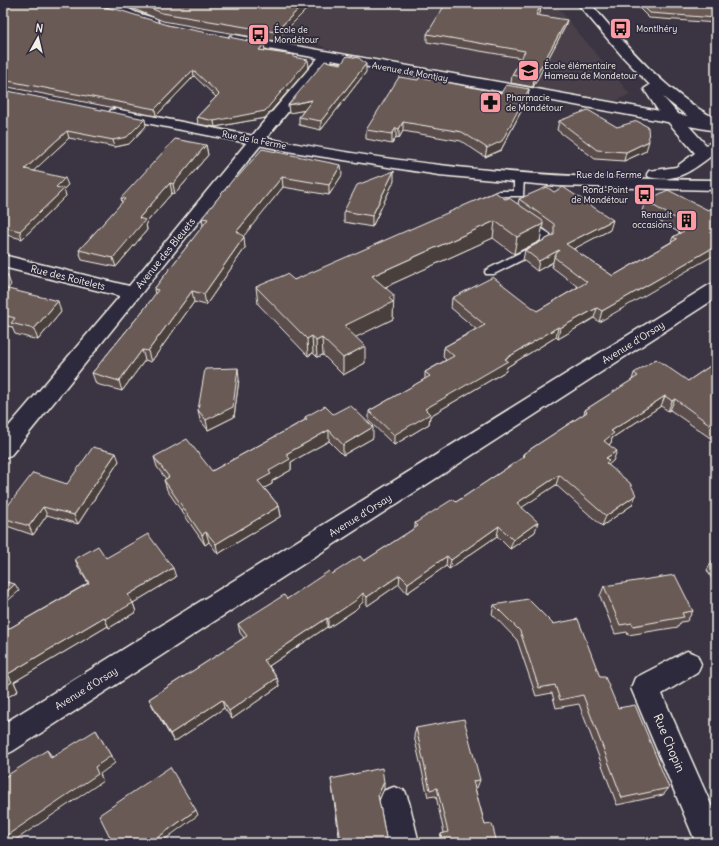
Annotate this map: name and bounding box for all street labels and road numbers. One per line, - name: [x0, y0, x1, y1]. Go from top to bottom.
- street label: Avenue de Montjay: [371, 59, 449, 84]
- street label: Rue de la Ferme: [221, 128, 287, 151]
- street label: Rue de la Ferme: [576, 169, 642, 180]
- street label: Avenue des Bleuets: [133, 215, 198, 291]
- street label: Rue des Roitelets: [29, 262, 107, 293]
- street label: Avenue d'Orsay: [600, 318, 667, 367]
- street label: Avenue d'Orsay: [327, 491, 394, 540]
- street label: Avenue d'Orsay: [53, 664, 120, 713]
- street label: Rue Chopin: [650, 711, 688, 774]

